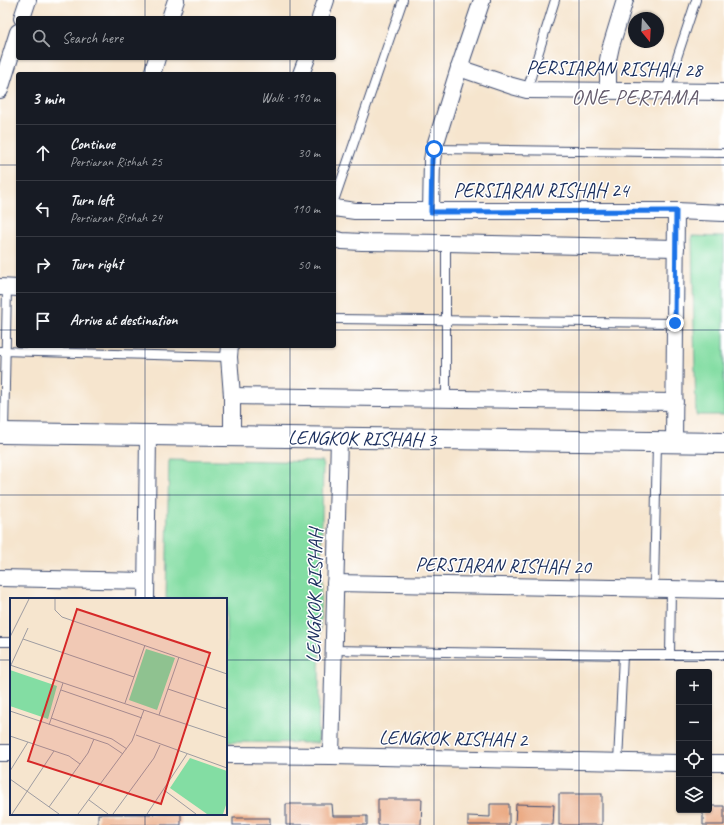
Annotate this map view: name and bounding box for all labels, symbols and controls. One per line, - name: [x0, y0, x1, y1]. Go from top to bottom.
- north arrow: [628, 12, 664, 48]
- search box: [16, 16, 336, 60]
- icon: search: [30, 27, 52, 49]
- text: Search here: [62, 29, 123, 48]
- street label: PERSIARAN RISHAH 28: [526, 54, 704, 83]
- district label: ONE PERTAMA: [571, 84, 699, 110]
- text: 3 min: [32, 88, 65, 109]
- text: Walk · 190 m: [261, 90, 320, 106]
- text: Continue: [70, 135, 115, 154]
- route start: [425, 140, 443, 158]
- icon: ahead: [32, 142, 54, 164]
- text: 30 m: [298, 145, 320, 161]
- text: Persiaran Rishah 25: [70, 154, 162, 170]
- street label: PERSIARAN RISHAH 24: [453, 178, 631, 203]
- text: Turn left: [70, 191, 113, 210]
- icon: left: [32, 198, 54, 220]
- text: 110 m: [292, 201, 320, 217]
- text: Persiaran Rishah 24: [70, 210, 162, 226]
- icon: right: [32, 254, 54, 276]
- text: Turn right: [70, 255, 123, 274]
- text: 50 m: [298, 257, 320, 273]
- icon: arrive: [32, 310, 54, 332]
- text: Arrive at destination: [70, 311, 177, 330]
- route end: [666, 314, 684, 332]
- street label: LENGKOK RISHAH 3: [288, 425, 438, 452]
- street label: LENGKOK RISHAH: [301, 525, 328, 663]
- street label: PERSIARAN RISHAH 20: [415, 551, 593, 580]
- inset map: [10, 598, 227, 815]
- map controls: [676, 669, 712, 813]
- button: +: [676, 669, 712, 705]
- button: −: [676, 705, 712, 741]
- street label: LENGKOK RISHAH 2: [379, 725, 529, 752]
- button: locate: [676, 741, 712, 777]
- button: layers: [676, 777, 712, 813]

